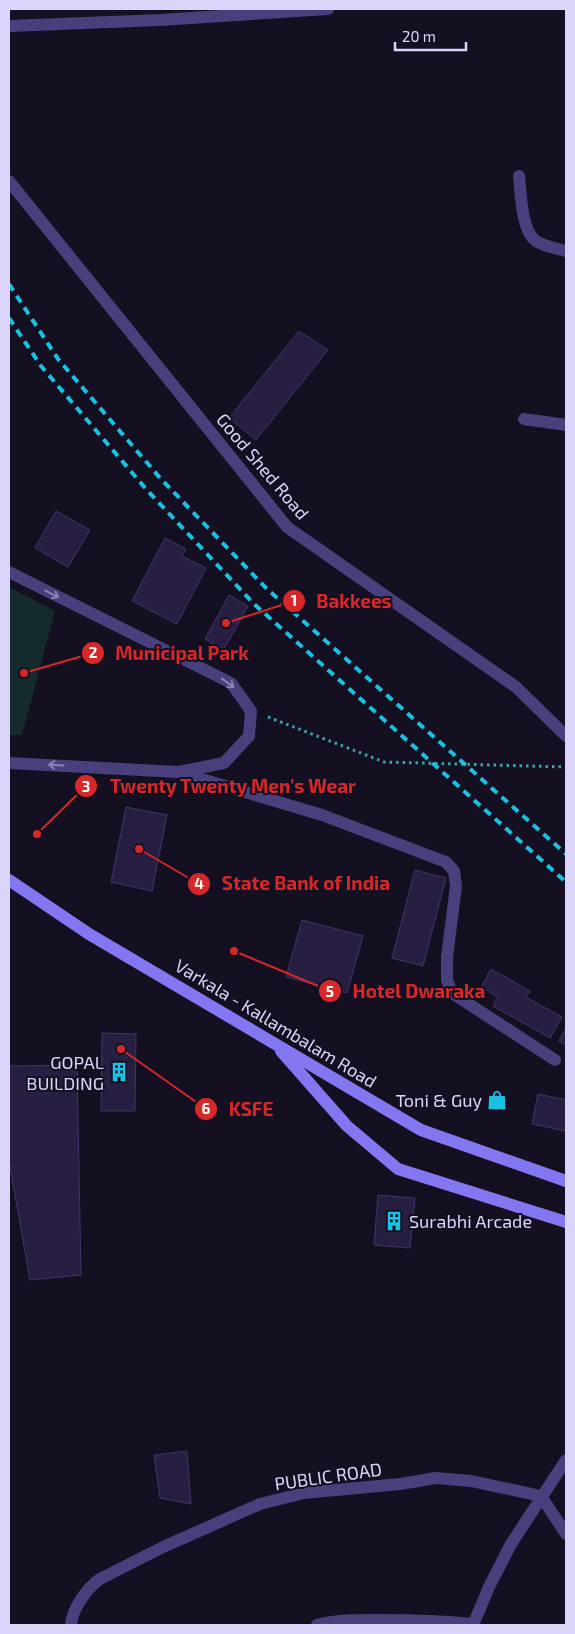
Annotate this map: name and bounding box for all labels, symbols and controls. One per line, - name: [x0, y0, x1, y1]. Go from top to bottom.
- scale bar: [395, 20, 466, 52]
- text: 20 m: [402, 27, 436, 45]
- street label: Good Shed Road: [212, 408, 314, 524]
- callout: Bakkees: [281, 584, 402, 618]
- one-way arrow: [44, 589, 59, 599]
- text: Bakkees: [316, 589, 392, 612]
- text: 1: [291, 591, 297, 609]
- callout: Municipal Park: [80, 636, 259, 670]
- text: Municipal Park: [115, 641, 249, 664]
- text: 2: [89, 643, 98, 661]
- one-way arrow: [221, 678, 235, 688]
- one-way arrow: [49, 761, 65, 770]
- callout: Twenty Twenty Men's Wear: [74, 769, 367, 803]
- text: Twenty Twenty Men's Wear: [110, 774, 356, 798]
- text: 3: [82, 777, 90, 795]
- callout: State Bank of India: [187, 867, 400, 901]
- text: State Bank of India: [222, 871, 390, 894]
- text: 4: [194, 874, 204, 892]
- street label: Varkala - Kallambalam Road: [171, 954, 381, 1092]
- callout: Hotel Dwaraka: [317, 974, 496, 1008]
- text: Hotel Dwaraka: [353, 979, 485, 1002]
- text: 5: [326, 982, 334, 1000]
- place label: GOPAL BUILDING: [26, 1051, 104, 1094]
- building icon: GOPAL BUILDING: [108, 1061, 130, 1083]
- place label: Toni & Guy: [395, 1089, 482, 1111]
- shop icon: Toni & Guy: [486, 1089, 508, 1111]
- callout: KSFE: [193, 1092, 283, 1126]
- text: KSFE: [229, 1097, 273, 1120]
- text: 6: [202, 1099, 211, 1117]
- building icon: Surabhi Arcade: [383, 1210, 405, 1232]
- place label: Surabhi Arcade: [409, 1210, 532, 1232]
- street label: PUBLIC ROAD: [273, 1458, 383, 1494]

